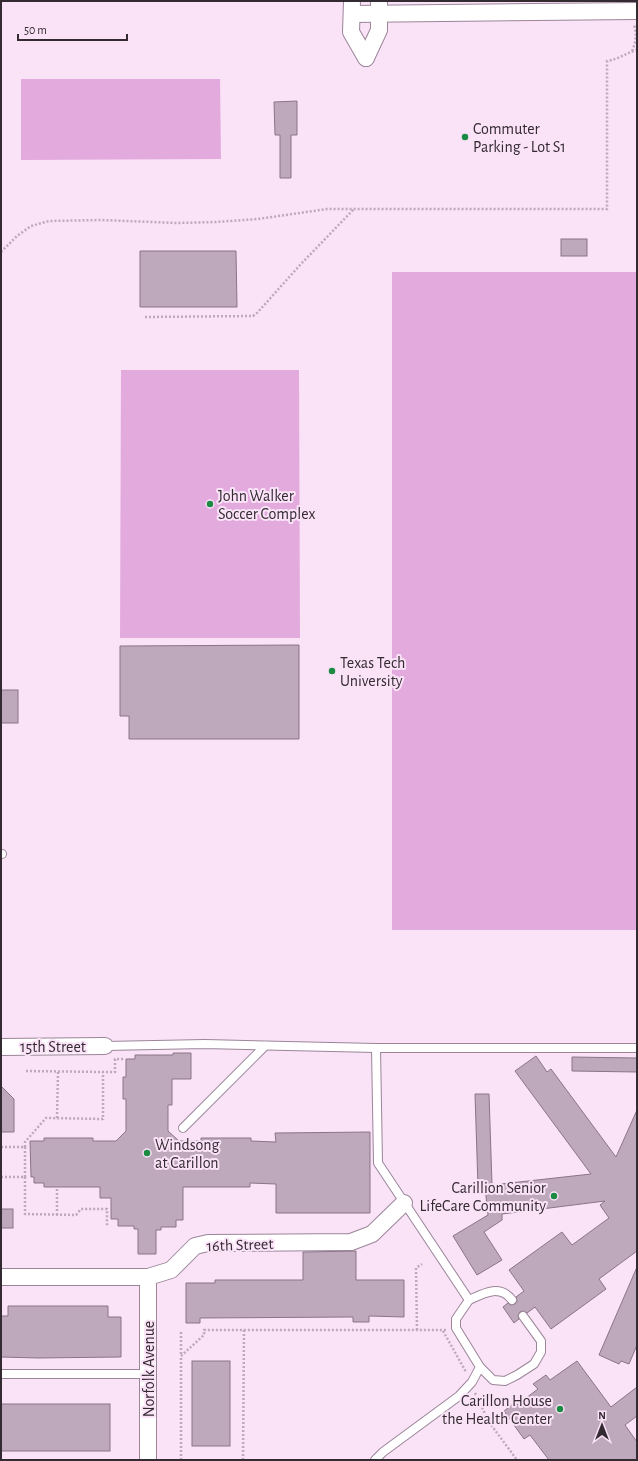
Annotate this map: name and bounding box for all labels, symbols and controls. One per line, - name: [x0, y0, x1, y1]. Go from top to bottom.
- scale bar: [18, 16, 127, 42]
- text: 50 m: [24, 24, 47, 36]
- place label: Commuter Parking - Lot S1: [473, 121, 566, 155]
- marker: Commuter Parking - Lot S1: [460, 132, 470, 142]
- place label: John Walker Soccer Complex: [218, 488, 316, 522]
- marker: John Walker Soccer Complex: [205, 499, 215, 509]
- place label: Texas Tech University: [340, 655, 405, 690]
- marker: Texas Tech University: [327, 666, 337, 676]
- street label: 15th Street: [20, 1039, 86, 1055]
- place label: Windsong at Carillon: [155, 1137, 220, 1171]
- marker: Windsong at Carillon: [142, 1148, 152, 1158]
- place label: Carillion Senior LifeCare Community: [420, 1180, 547, 1215]
- marker: Carillion Senior LifeCare Community: [549, 1191, 559, 1201]
- street label: 16th Street: [206, 1236, 274, 1254]
- street label: Norfolk Avenue: [141, 1321, 157, 1417]
- place label: Carillon House the Health Center: [442, 1393, 553, 1427]
- marker: Carillon House the Health Center: [555, 1404, 565, 1414]
- north arrow: [582, 1405, 622, 1445]
- text: N: [598, 1410, 606, 1421]

